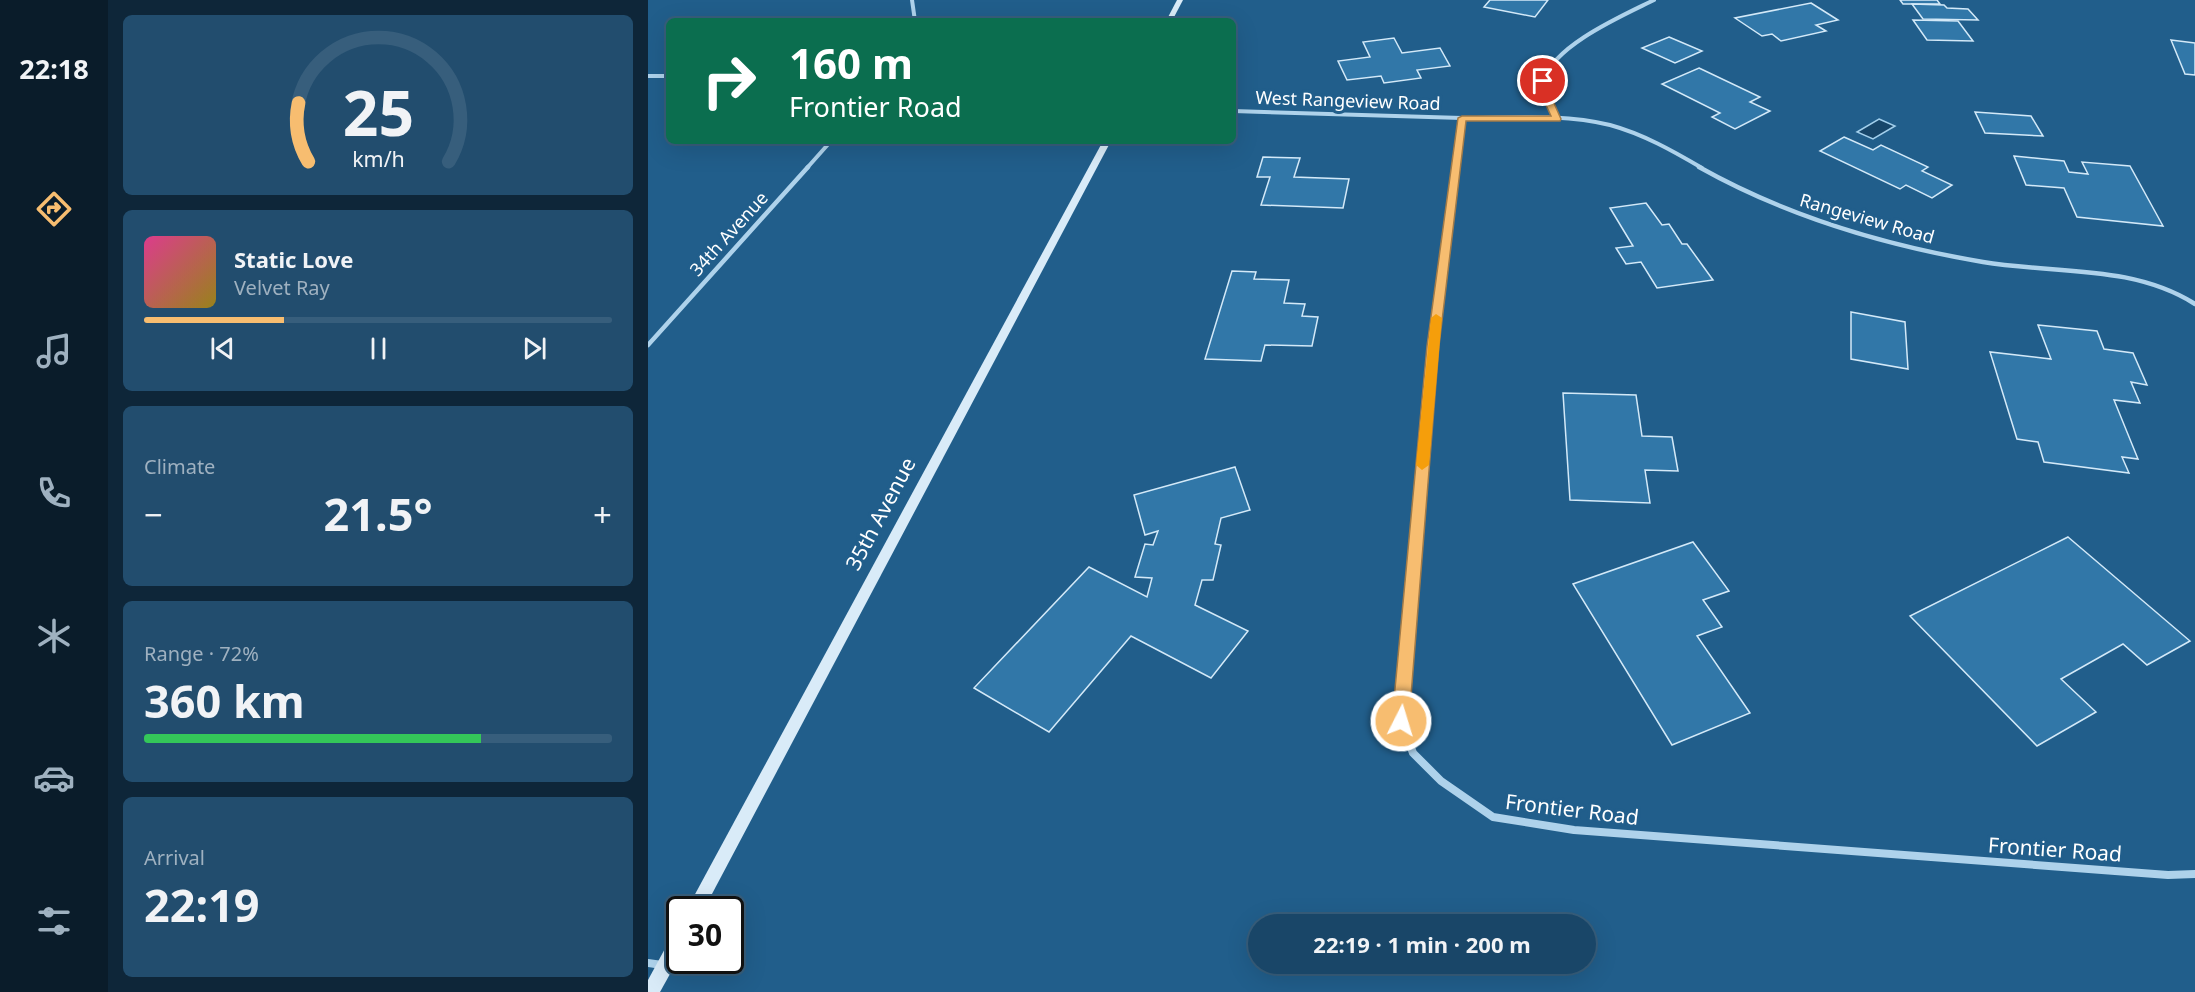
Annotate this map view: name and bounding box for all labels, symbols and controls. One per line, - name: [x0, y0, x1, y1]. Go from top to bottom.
- text: 160 m: [789, 34, 913, 91]
- icon: right: [690, 42, 768, 120]
- text: 22:18: [19, 50, 89, 87]
- pin: [1517, 55, 1568, 106]
- icon: arrive: [1526, 64, 1559, 97]
- text: 25: [342, 69, 414, 154]
- street label: West Rangeview Road: [1255, 85, 1441, 115]
- text: Frontier Road: [789, 88, 962, 125]
- text: km/h: [352, 145, 404, 174]
- street label: 34th Avenue: [684, 186, 773, 281]
- street label: Rangeview Road: [1797, 187, 1937, 249]
- icon: directions: [33, 188, 75, 230]
- text: Static Love: [234, 244, 353, 274]
- text: Velvet Ray: [234, 274, 330, 301]
- icon: music: [33, 330, 75, 372]
- icon: previous: [206, 332, 239, 365]
- icon: pause: [362, 332, 395, 365]
- icon: next: [518, 332, 551, 365]
- street label: 35th Avenue: [839, 452, 922, 575]
- text: Climate: [144, 453, 215, 480]
- icon: phone: [33, 472, 75, 514]
- text: 21.5°: [324, 483, 432, 544]
- text: −: [144, 492, 163, 537]
- text: +: [593, 492, 612, 537]
- icon: climate: [33, 615, 75, 657]
- text: Range · 72%: [144, 640, 259, 667]
- text: 360 km: [144, 670, 305, 731]
- position arrow: [1369, 689, 1433, 753]
- icon: car: [33, 757, 75, 799]
- street label: Frontier Road: [1504, 787, 1640, 831]
- street label: Frontier Road: [1987, 830, 2123, 868]
- text: Arrival: [144, 844, 205, 871]
- text: 22:19: [144, 874, 260, 935]
- speed limit sign: 30: [666, 896, 744, 974]
- icon: filters: [33, 900, 75, 942]
- text: 22:19 · 1 min · 200 m: [1313, 929, 1531, 959]

